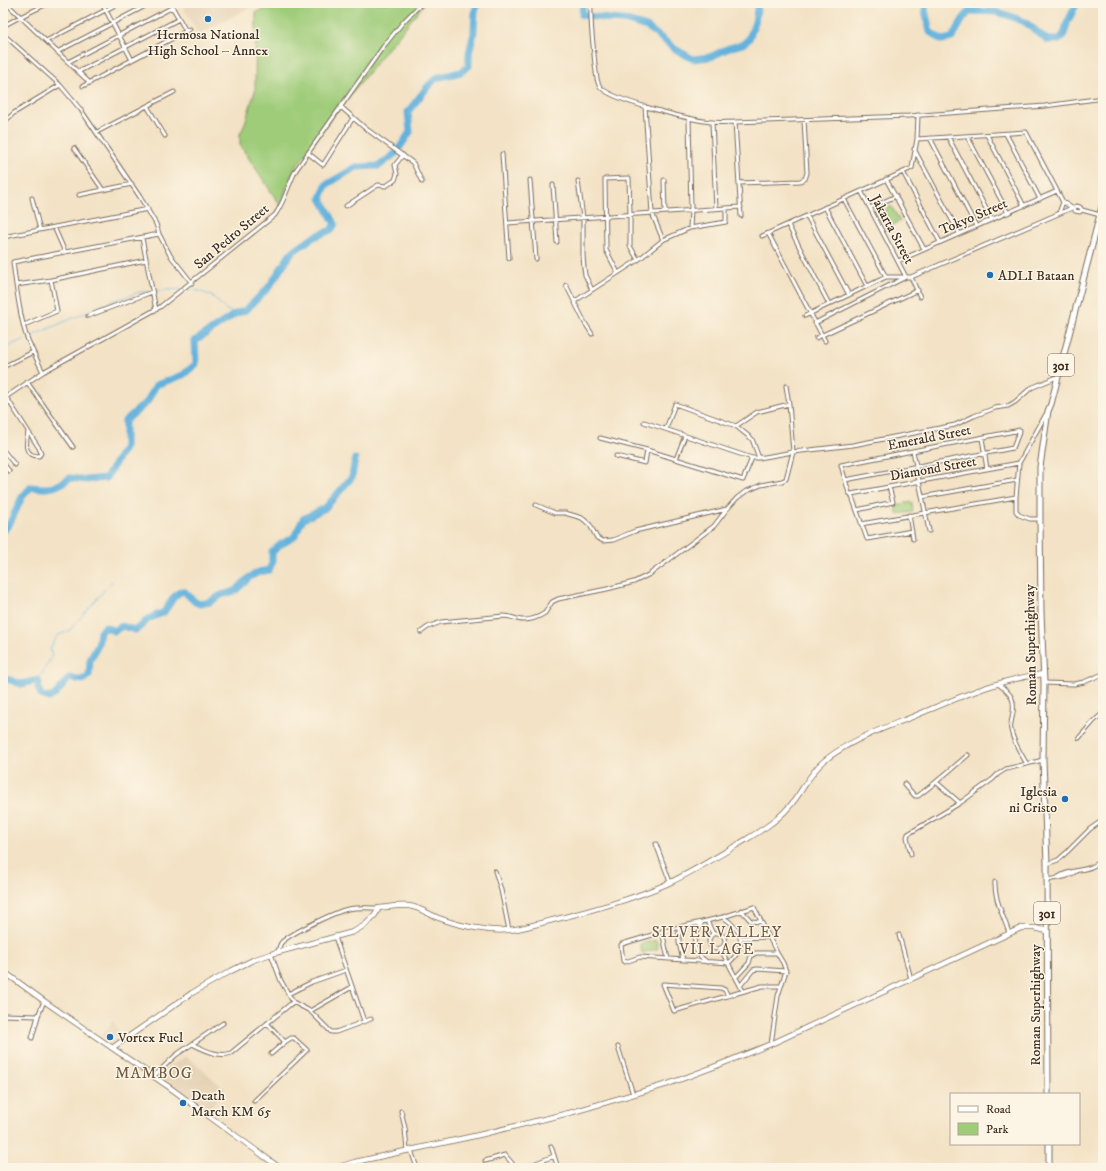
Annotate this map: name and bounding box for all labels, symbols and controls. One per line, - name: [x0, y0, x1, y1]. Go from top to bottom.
- marker: Hermosa National High School – Annex: [203, 14, 213, 24]
- place label: Hermosa National High School – Annex: [148, 26, 268, 60]
- street label: Jakarta Street: [865, 190, 918, 268]
- street label: Tokyo Street: [937, 194, 1011, 239]
- street label: San Pedro Street: [190, 200, 273, 273]
- place label: ADLI Bataan: [998, 267, 1075, 285]
- marker: ADLI Bataan: [985, 270, 995, 280]
- road number: 301: [1048, 354, 1074, 376]
- street label: Emerald Street: [886, 421, 973, 455]
- street label: Diamond Street: [888, 452, 978, 485]
- street label: Roman Superhighway: [1021, 584, 1041, 706]
- place label: Iglesia ni Cristo: [1009, 783, 1057, 817]
- marker: Iglesia ni Cristo: [1060, 794, 1070, 804]
- road number: 301: [1034, 902, 1060, 924]
- district label: SILVER VALLEY VILLAGE: [652, 923, 782, 959]
- street label: Roman Superhighway: [1027, 944, 1045, 1066]
- place label: Vortex Fuel: [117, 1029, 184, 1047]
- marker: Vortex Fuel: [105, 1032, 115, 1042]
- district label: MAMBOG: [115, 1063, 193, 1083]
- place label: Death March KM 65: [191, 1087, 271, 1121]
- legend: [950, 1093, 1080, 1145]
- marker: Death March KM 65: [178, 1098, 188, 1108]
- text: Road: [986, 1102, 1011, 1117]
- text: Park: [986, 1122, 1008, 1137]

